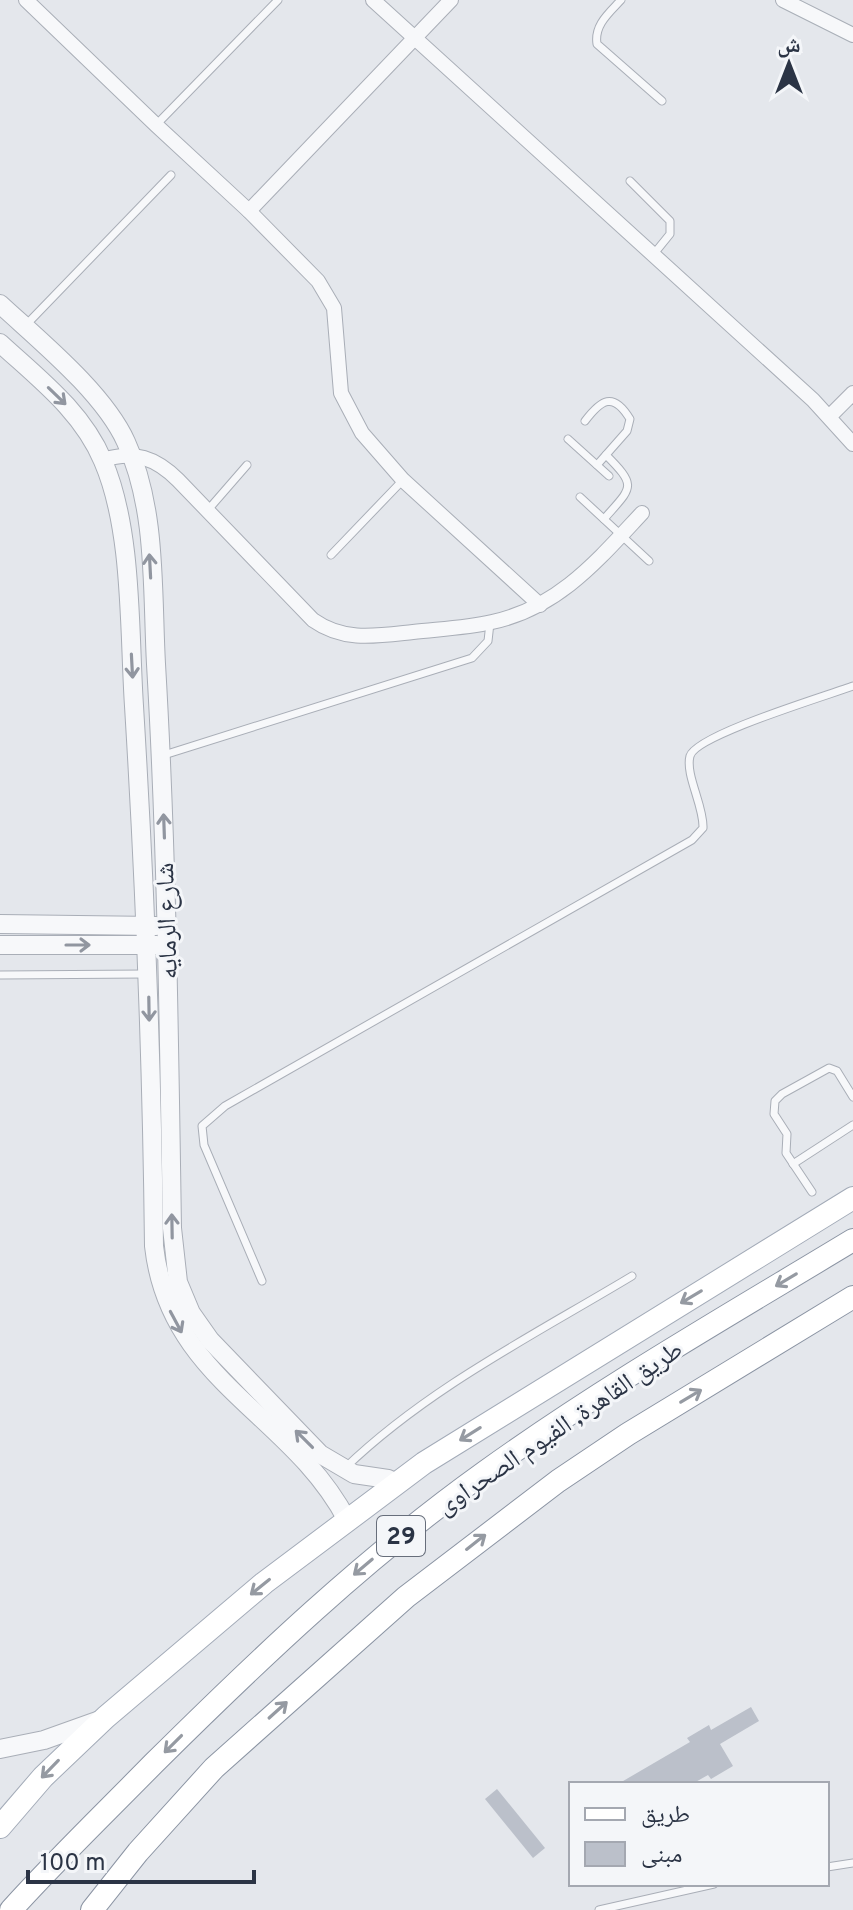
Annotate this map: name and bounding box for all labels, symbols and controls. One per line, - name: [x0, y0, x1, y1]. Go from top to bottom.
- north arrow: [749, 24, 829, 104]
- text: ش: [777, 33, 801, 60]
- one-way arrow: [47, 386, 66, 405]
- one-way arrow: [143, 553, 158, 580]
- one-way arrow: [124, 652, 139, 679]
- one-way arrow: [156, 813, 171, 840]
- street label: شارع الرمايه: [150, 862, 187, 980]
- one-way arrow: [64, 937, 91, 953]
- one-way arrow: [141, 995, 156, 1022]
- one-way arrow: [164, 1213, 180, 1240]
- one-way arrow: [775, 1272, 798, 1288]
- one-way arrow: [680, 1289, 703, 1305]
- one-way arrow: [169, 1309, 185, 1333]
- street label: طريق القاهرة, الفيوم الصحراوى: [431, 1334, 690, 1524]
- one-way arrow: [679, 1387, 702, 1403]
- one-way arrow: [459, 1426, 482, 1442]
- one-way arrow: [295, 1430, 314, 1449]
- road number: 29: [377, 1516, 425, 1556]
- one-way arrow: [465, 1533, 486, 1550]
- one-way arrow: [353, 1558, 374, 1576]
- one-way arrow: [250, 1578, 271, 1596]
- one-way arrow: [267, 1701, 287, 1719]
- one-way arrow: [163, 1735, 183, 1754]
- one-way arrow: [42, 1759, 60, 1779]
- legend: [569, 1782, 829, 1886]
- text: طريق: [641, 1801, 690, 1831]
- scale bar: [28, 1834, 254, 1884]
- text: مبنى: [641, 1841, 682, 1871]
- text: 100 m: [40, 1849, 106, 1879]

